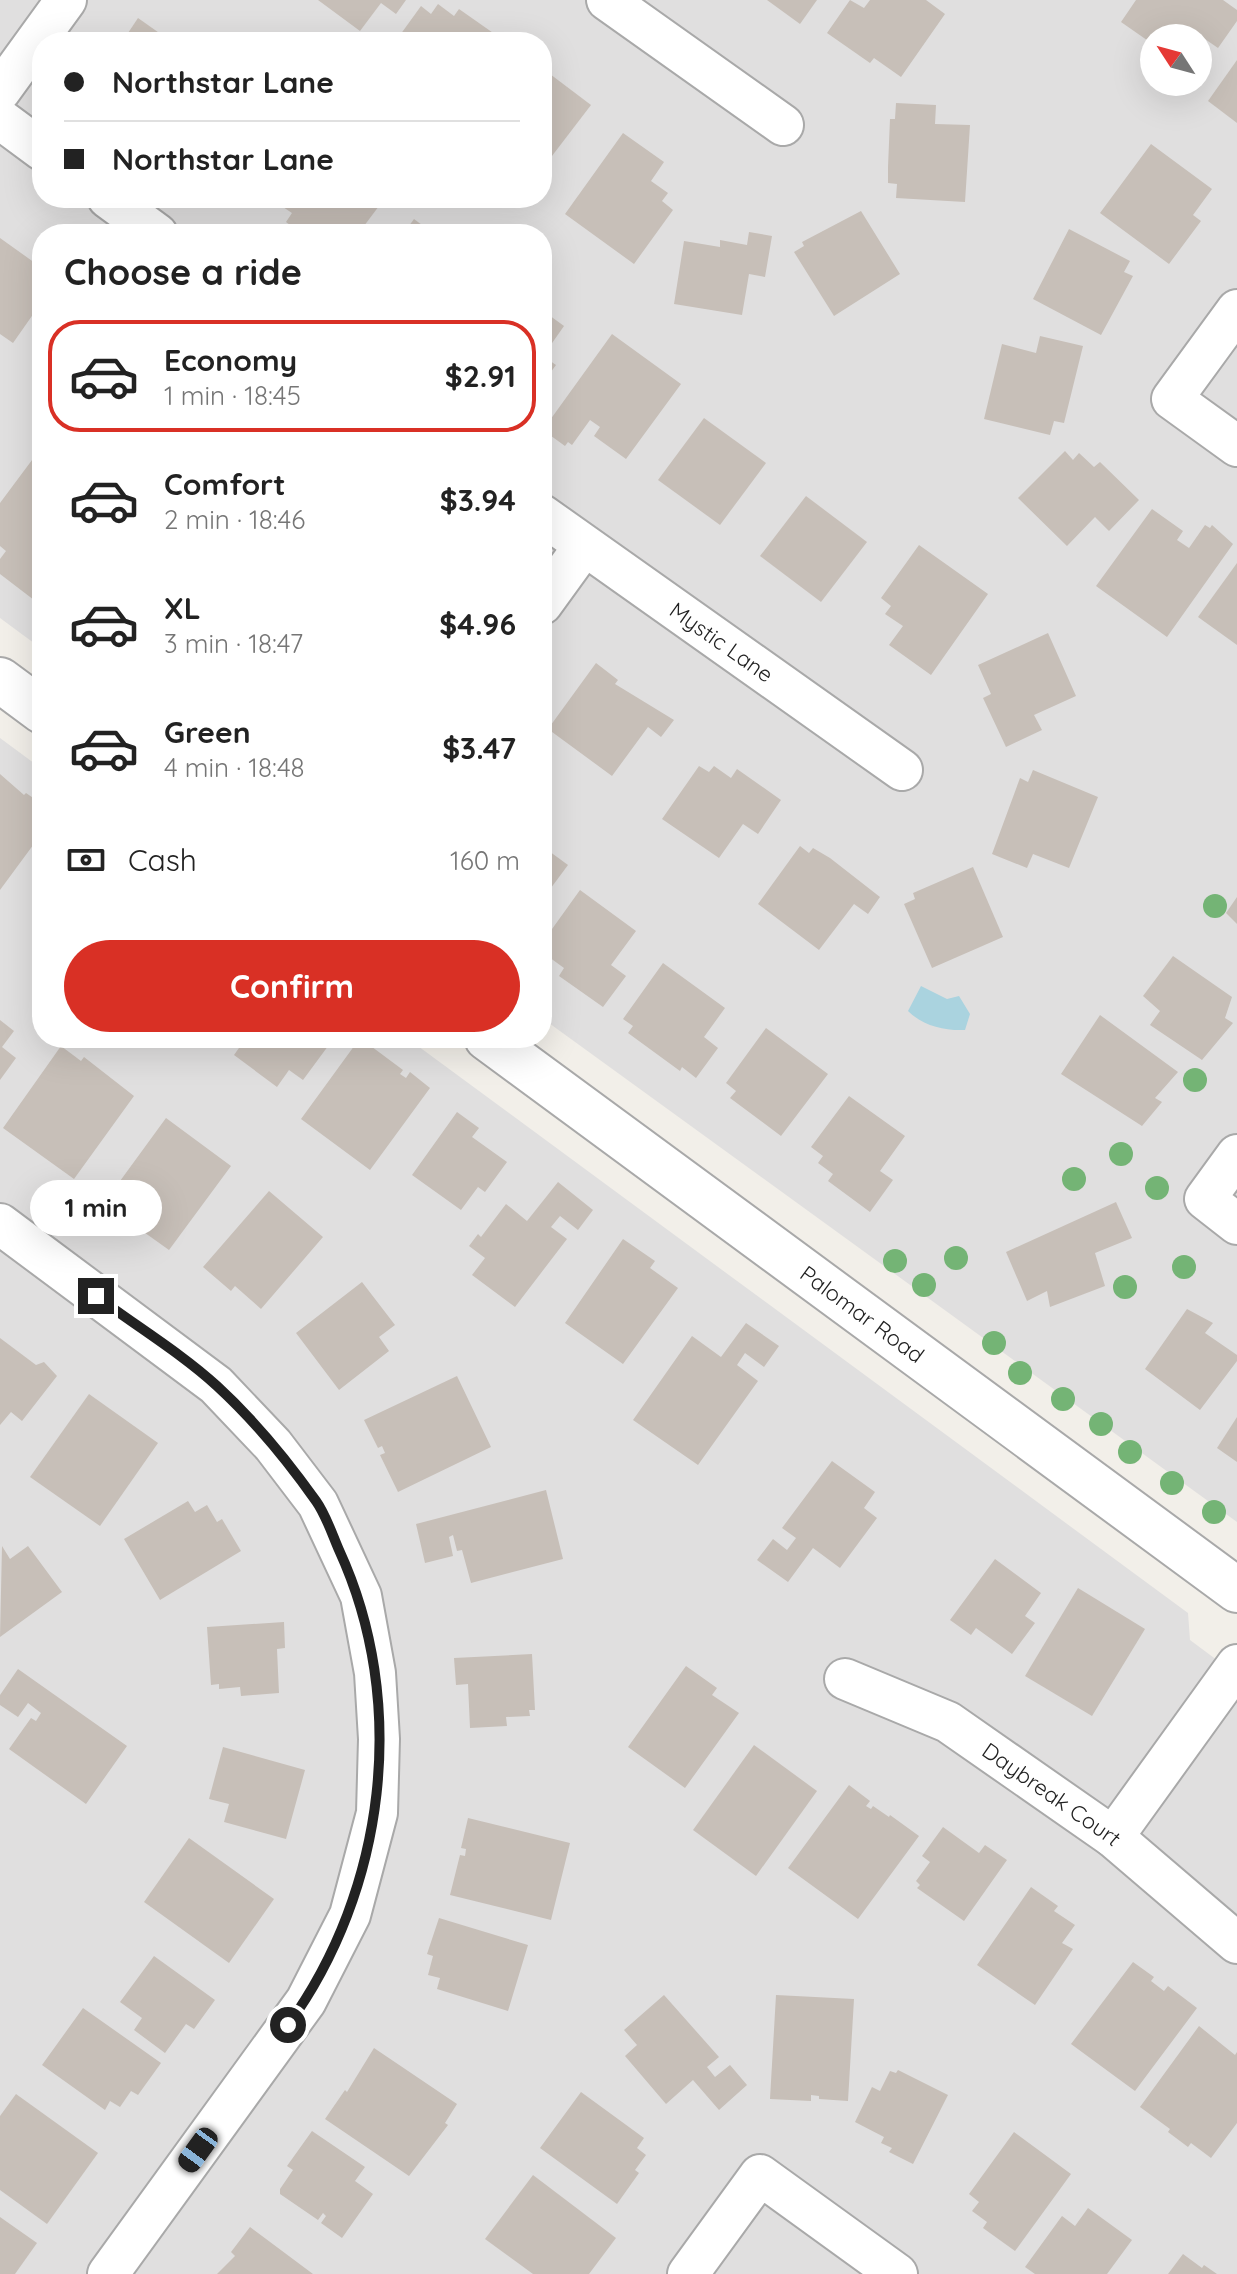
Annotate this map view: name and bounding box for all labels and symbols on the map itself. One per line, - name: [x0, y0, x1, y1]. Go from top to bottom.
- north arrow: [1140, 24, 1212, 96]
- street label: Mystic Lane: [664, 596, 779, 688]
- callout: 1 min: [30, 1180, 162, 1236]
- street label: Palomar Road: [795, 1259, 930, 1369]
- route end: [78, 1278, 114, 1314]
- street label: Daybreak Court: [977, 1736, 1127, 1852]
- route start: [270, 2007, 306, 2043]
- car: [174, 2124, 222, 2176]

